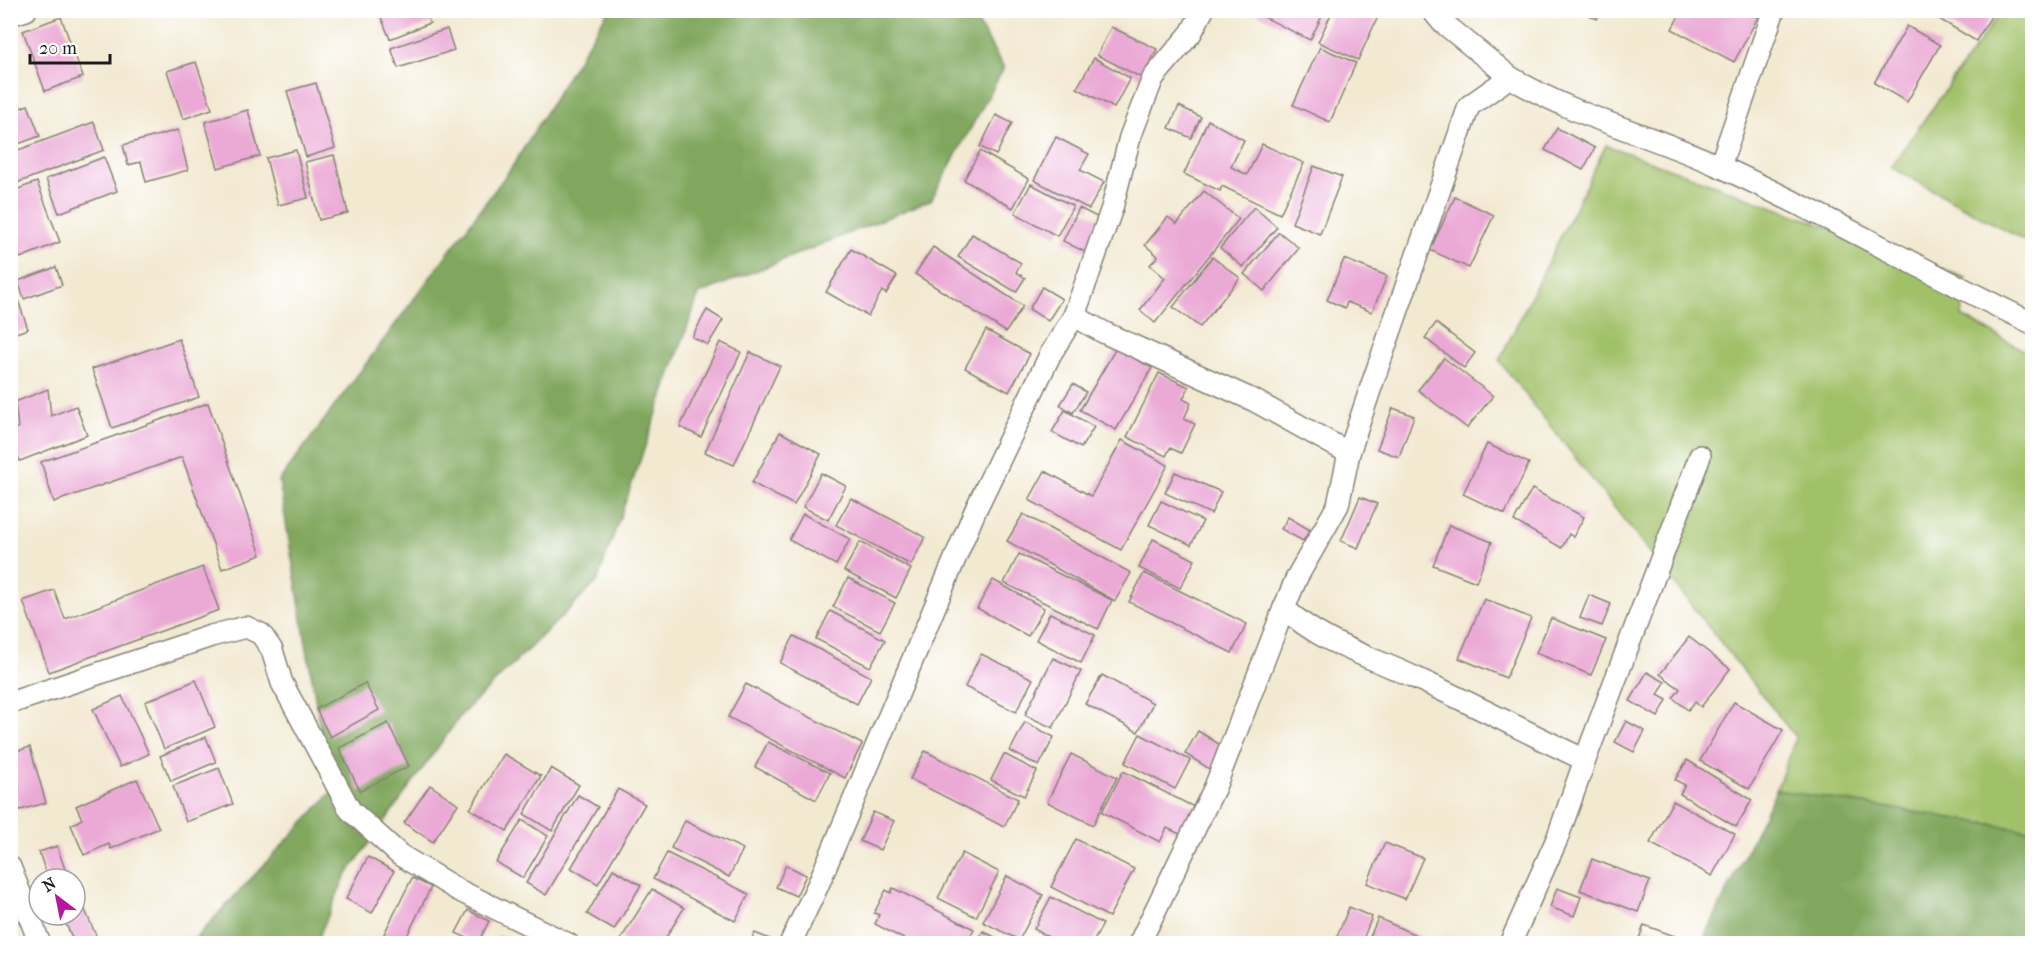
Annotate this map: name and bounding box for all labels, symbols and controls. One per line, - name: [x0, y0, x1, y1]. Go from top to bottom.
- scale bar: [30, 27, 110, 65]
- text: 20 m: [39, 38, 77, 59]
- north arrow: [27, 867, 87, 927]
- text: N: [39, 873, 60, 896]

